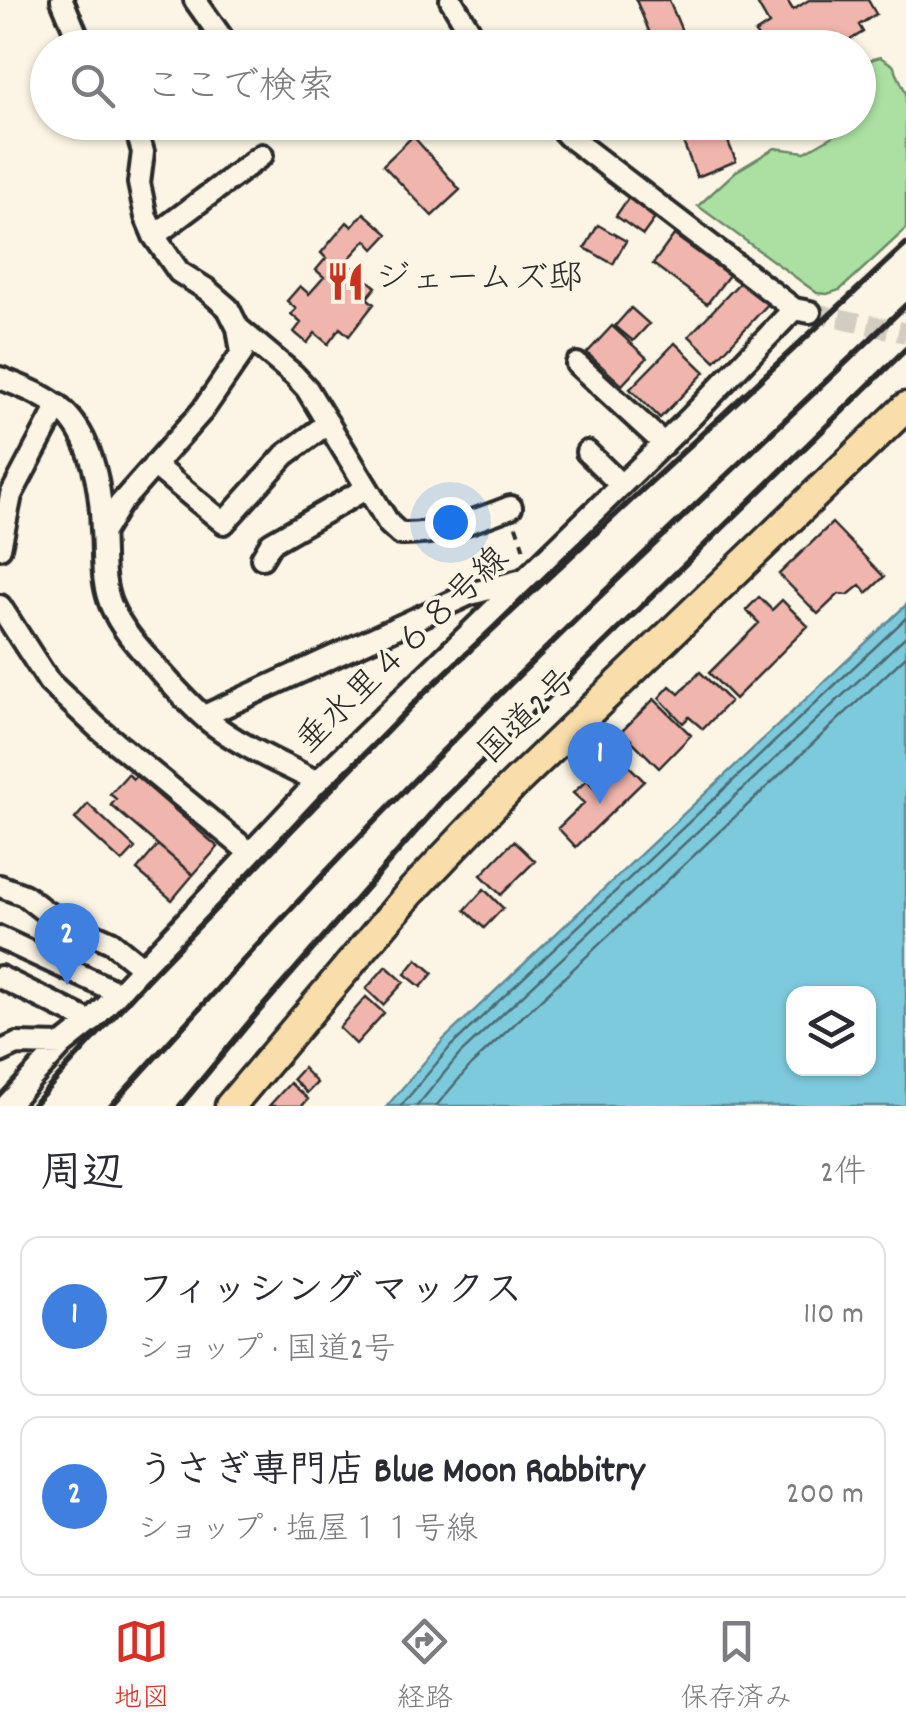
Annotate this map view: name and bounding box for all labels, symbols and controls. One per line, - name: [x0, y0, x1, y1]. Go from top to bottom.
- search box: [30, 30, 876, 140]
- icon: search: [65, 58, 120, 113]
- text: ここで検索: [145, 62, 335, 117]
- place label: ジェームズ邸: [375, 256, 584, 306]
- restaurant icon: ジェームズ邸: [324, 260, 366, 302]
- your location: [425, 497, 476, 548]
- street label: 垂水里４６８号線: [286, 537, 522, 767]
- street label: 国道2号: [468, 658, 590, 778]
- pin: 1: [568, 722, 632, 804]
- pin: 2: [34, 902, 100, 985]
- map controls: [786, 986, 876, 1076]
- button: layers: [786, 986, 876, 1076]
- text: 周辺: [40, 1147, 124, 1207]
- text: 2件: [820, 1152, 866, 1198]
- text: フィッシング マックス: [137, 1266, 523, 1321]
- text: 1: [71, 1293, 78, 1339]
- text: 110 m: [803, 1293, 864, 1339]
- text: ショップ · 国道2号: [137, 1329, 396, 1375]
- text: うさぎ専門店 Blue Moon Rabbitry: [137, 1446, 645, 1501]
- text: 2: [68, 1473, 81, 1519]
- text: 200 m: [786, 1473, 864, 1519]
- text: ショップ · 塩屋１１号線: [137, 1509, 478, 1555]
- tab: 地図: [114, 1614, 170, 1721]
- tab: 経路: [397, 1614, 453, 1721]
- tab: 保存済み: [680, 1614, 792, 1721]

